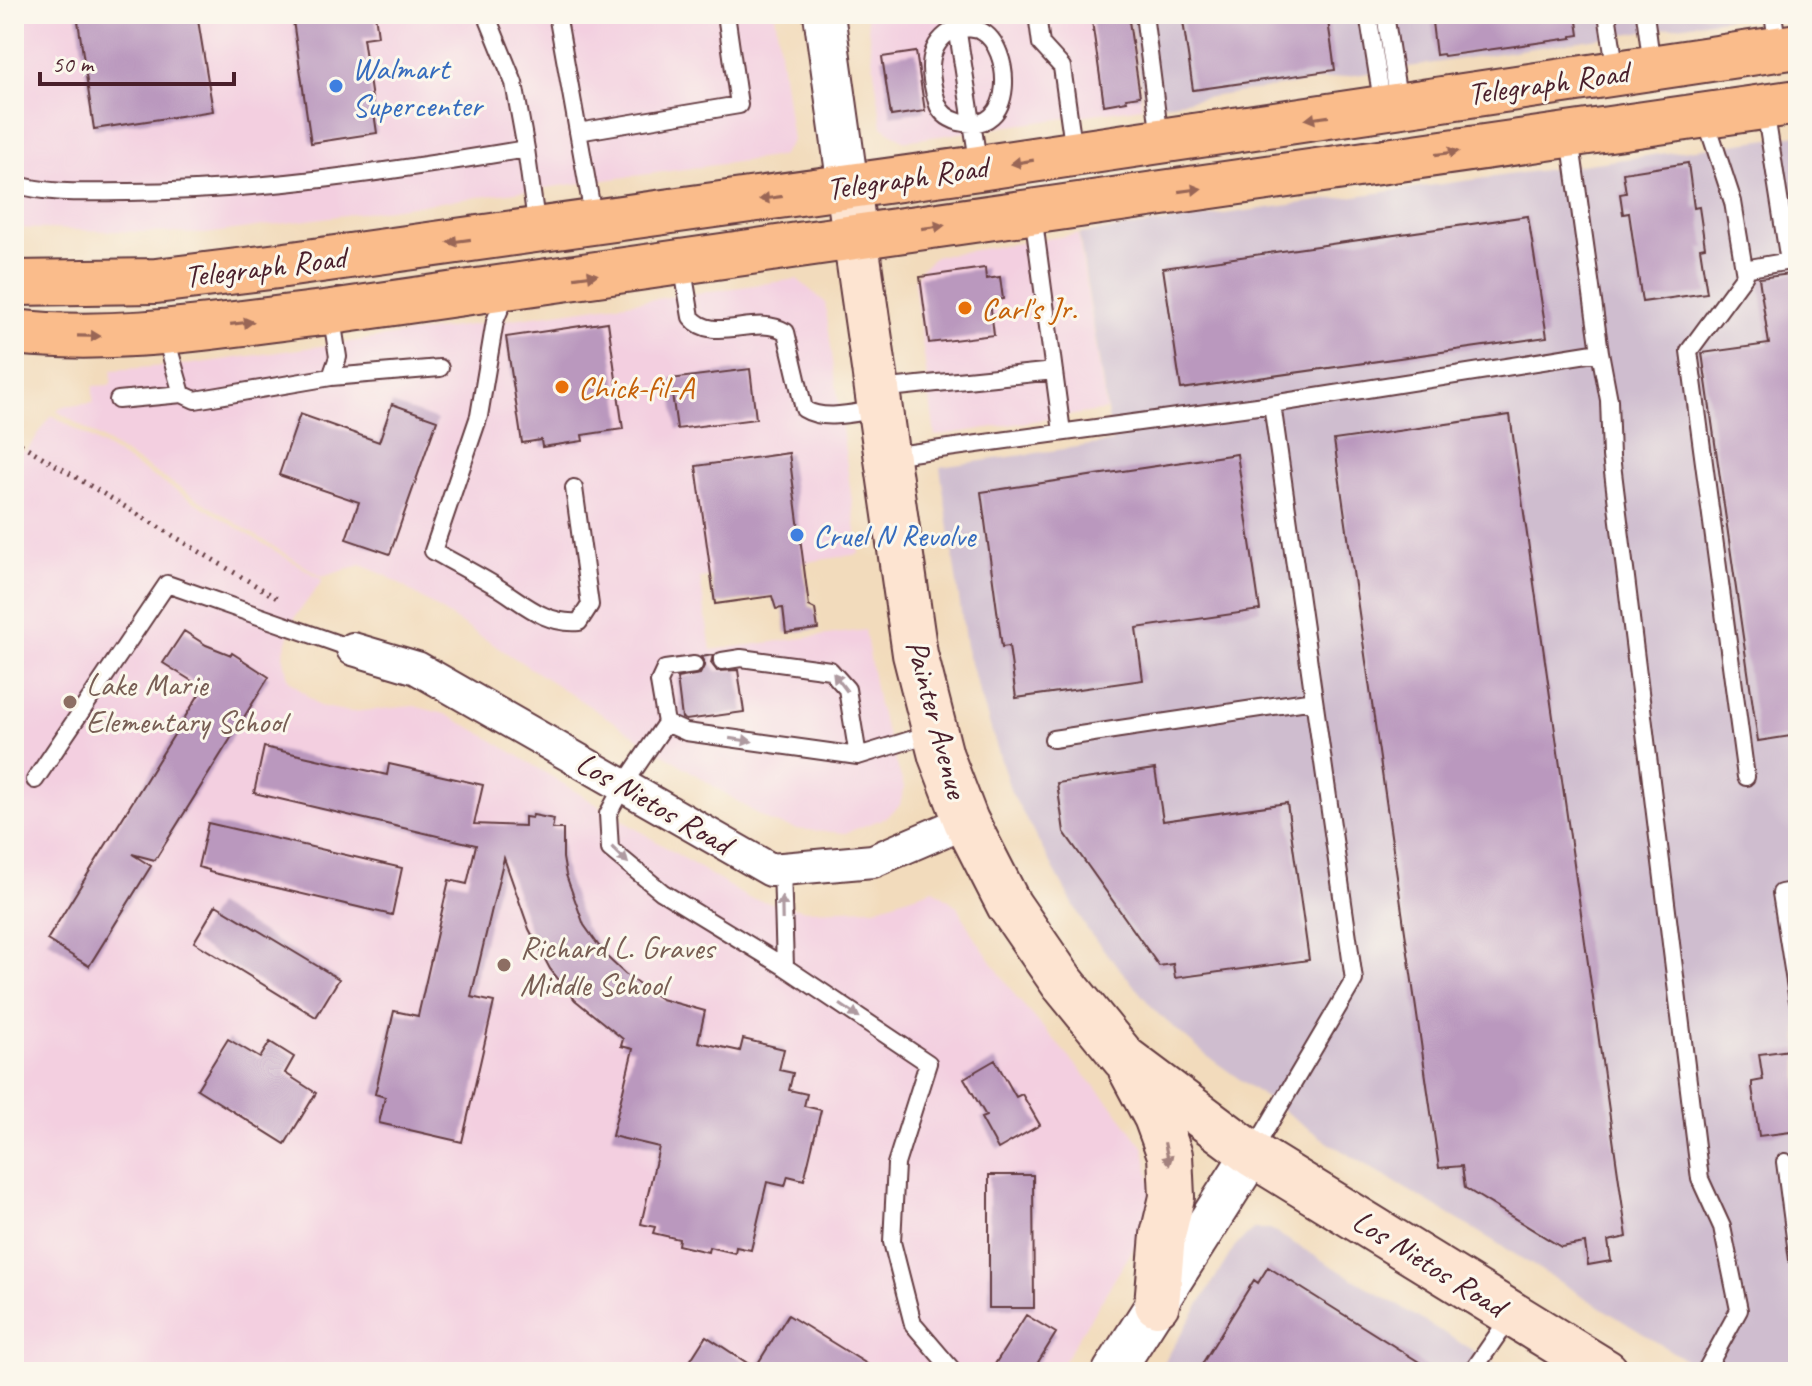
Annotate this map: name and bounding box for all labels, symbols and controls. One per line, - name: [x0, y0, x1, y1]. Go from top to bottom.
- scale bar: [40, 36, 234, 86]
- place label: Walmart Supercenter: [352, 48, 484, 126]
- text: 50 m: [52, 49, 95, 79]
- street label: Telegraph Road: [1465, 51, 1636, 115]
- marker: Walmart Supercenter: [327, 77, 345, 95]
- one-way arrow: [1304, 112, 1329, 125]
- street label: Telegraph Road: [824, 146, 995, 210]
- one-way arrow: [1435, 146, 1460, 159]
- one-way arrow: [1009, 156, 1034, 169]
- one-way arrow: [1178, 183, 1203, 196]
- one-way arrow: [758, 192, 783, 205]
- one-way arrow: [921, 220, 946, 233]
- one-way arrow: [447, 235, 472, 248]
- street label: Telegraph Road: [182, 236, 352, 297]
- one-way arrow: [574, 269, 599, 282]
- place label: Carl's Jr.: [981, 288, 1078, 329]
- marker: Carl's Jr.: [956, 299, 974, 317]
- one-way arrow: [229, 316, 254, 329]
- one-way arrow: [77, 330, 102, 342]
- place label: Chick-fil-A: [578, 367, 696, 408]
- marker: Chick-fil-A: [553, 378, 571, 396]
- place label: Cruel N Revolve: [813, 515, 978, 556]
- marker: Cruel N Revolve: [788, 526, 806, 544]
- street label: Painter Avenue: [896, 636, 978, 805]
- place label: Lake Marie Elementary School: [86, 664, 291, 742]
- one-way arrow: [831, 672, 848, 693]
- marker: Lake Marie Elementary School: [61, 693, 79, 711]
- one-way arrow: [729, 734, 754, 747]
- street label: Los Nietos Road: [569, 742, 743, 866]
- one-way arrow: [610, 846, 629, 865]
- one-way arrow: [776, 895, 789, 920]
- place label: Richard L. Graves Middle School: [520, 927, 717, 1005]
- marker: Richard L. Graves Middle School: [495, 956, 513, 974]
- one-way arrow: [839, 1003, 861, 1017]
- one-way arrow: [1161, 1141, 1174, 1166]
- street label: Los Nietos Road: [1345, 1200, 1517, 1328]

